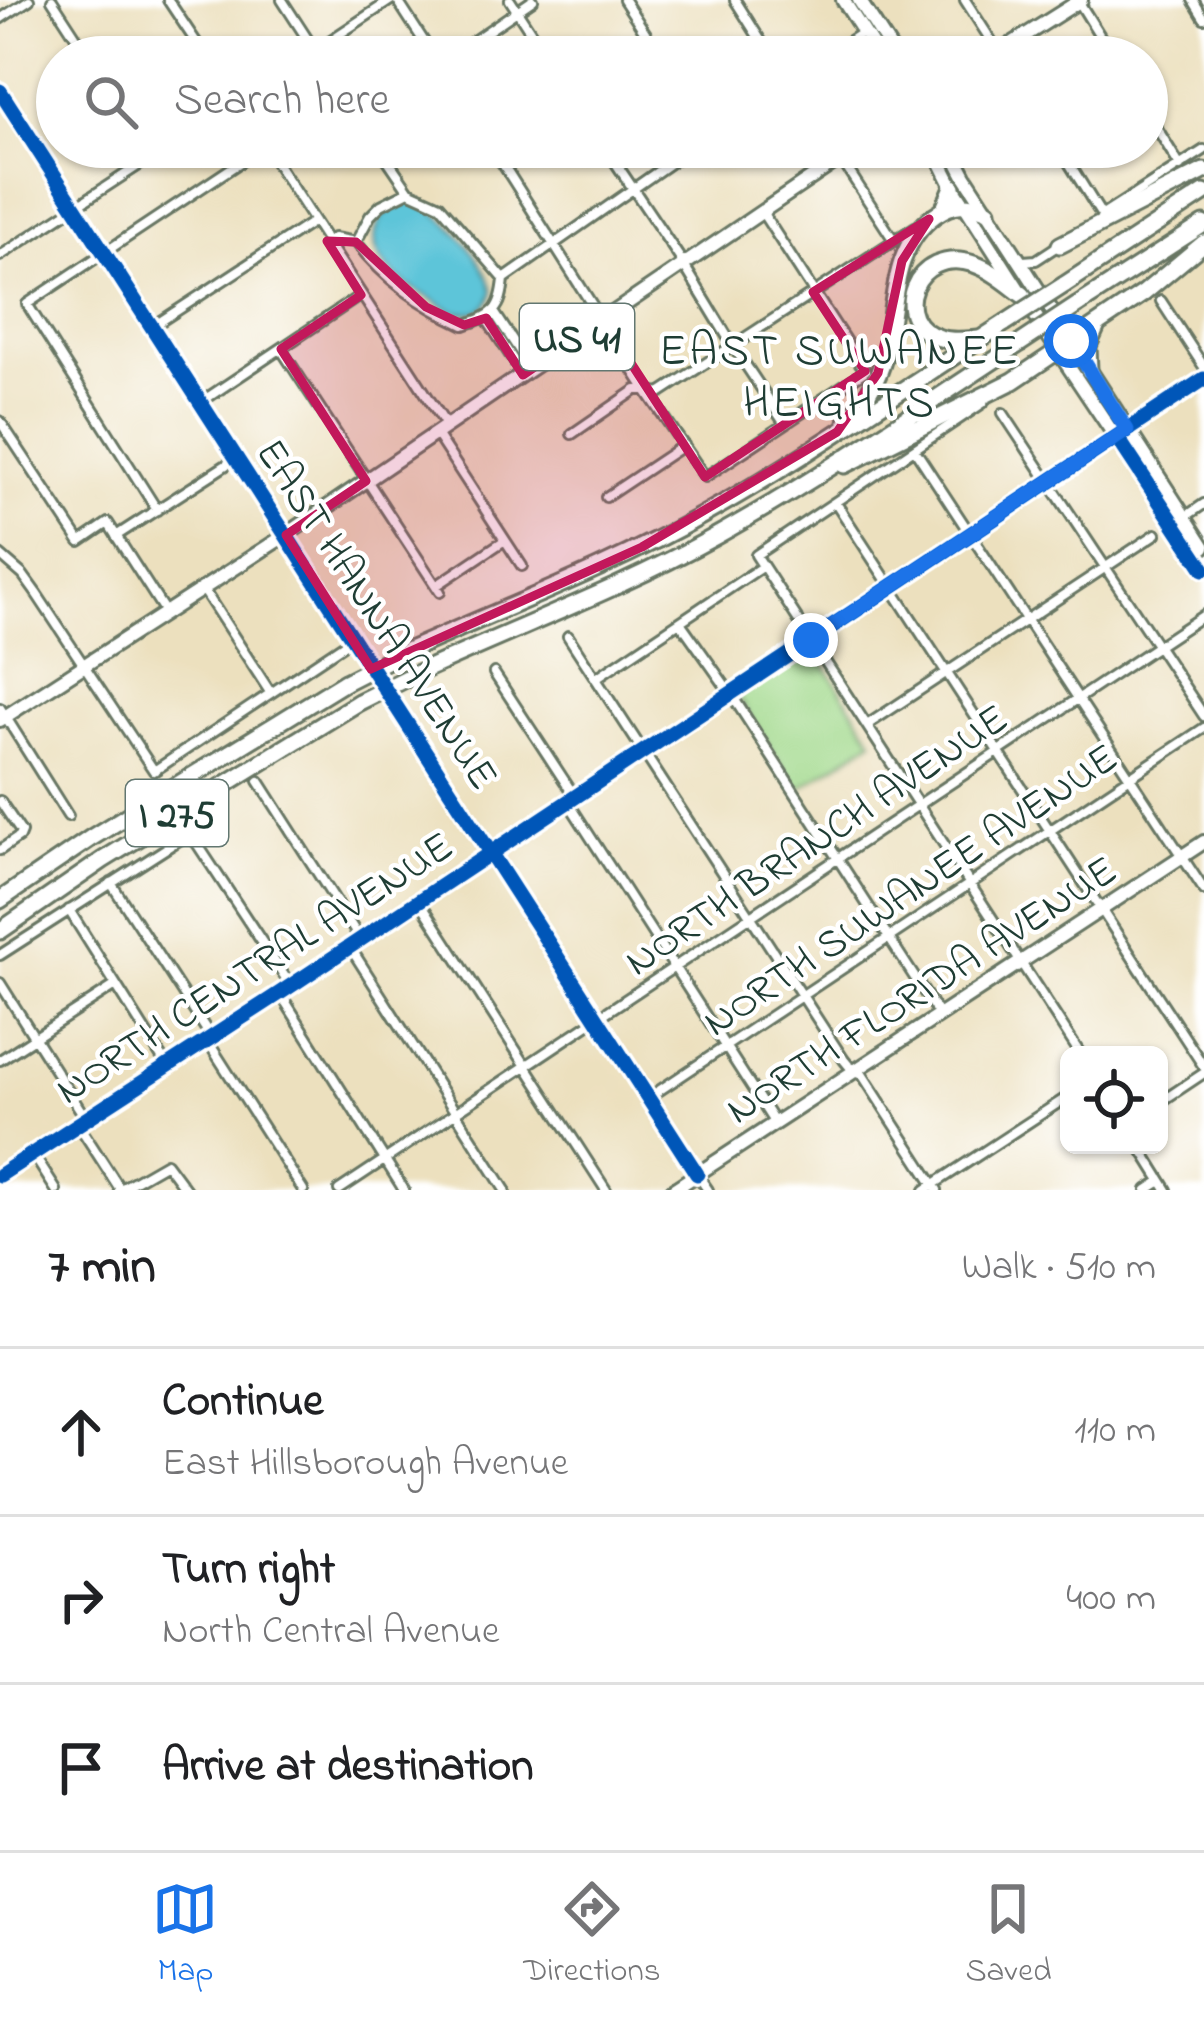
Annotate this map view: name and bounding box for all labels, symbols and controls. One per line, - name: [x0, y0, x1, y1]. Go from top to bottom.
- search box: [36, 36, 1168, 168]
- icon: search: [78, 69, 144, 135]
- text: Search here: [174, 69, 390, 135]
- road number: US 41: [520, 304, 634, 370]
- route start: [1044, 314, 1098, 368]
- district label: EAST SUWANEE HEIGHTS: [659, 320, 1021, 438]
- street label: EAST HANNA AVENUE: [239, 428, 512, 803]
- route end: [784, 613, 838, 667]
- street label: NORTH BRANCH AVENUE: [614, 690, 1021, 993]
- street label: NORTH SUWANEE AVENUE: [692, 730, 1131, 1054]
- road number: I 275: [126, 780, 228, 846]
- street label: NORTH CENTRAL AVENUE: [45, 818, 466, 1121]
- street label: NORTH FLORIDA AVENUE: [715, 842, 1130, 1141]
- map controls: [1060, 1046, 1168, 1154]
- button: locate: [1060, 1046, 1168, 1154]
- text: 7 min: [48, 1231, 156, 1306]
- text: Walk · 510 m: [962, 1240, 1156, 1297]
- text: Continue: [162, 1370, 323, 1436]
- icon: ahead: [48, 1399, 114, 1465]
- text: 110 m: [1074, 1403, 1156, 1460]
- text: East Hillsborough Avenue: [162, 1436, 568, 1493]
- text: Turn right: [162, 1538, 335, 1604]
- icon: right: [48, 1567, 114, 1633]
- text: 400 m: [1066, 1571, 1156, 1628]
- text: North Central Avenue: [162, 1604, 499, 1661]
- icon: arrive: [48, 1735, 114, 1801]
- text: Arrive at destination: [162, 1735, 533, 1801]
- tab: Map: [152, 1876, 218, 1996]
- tab: Directions: [523, 1876, 661, 1996]
- tab: Saved: [965, 1876, 1052, 1996]

